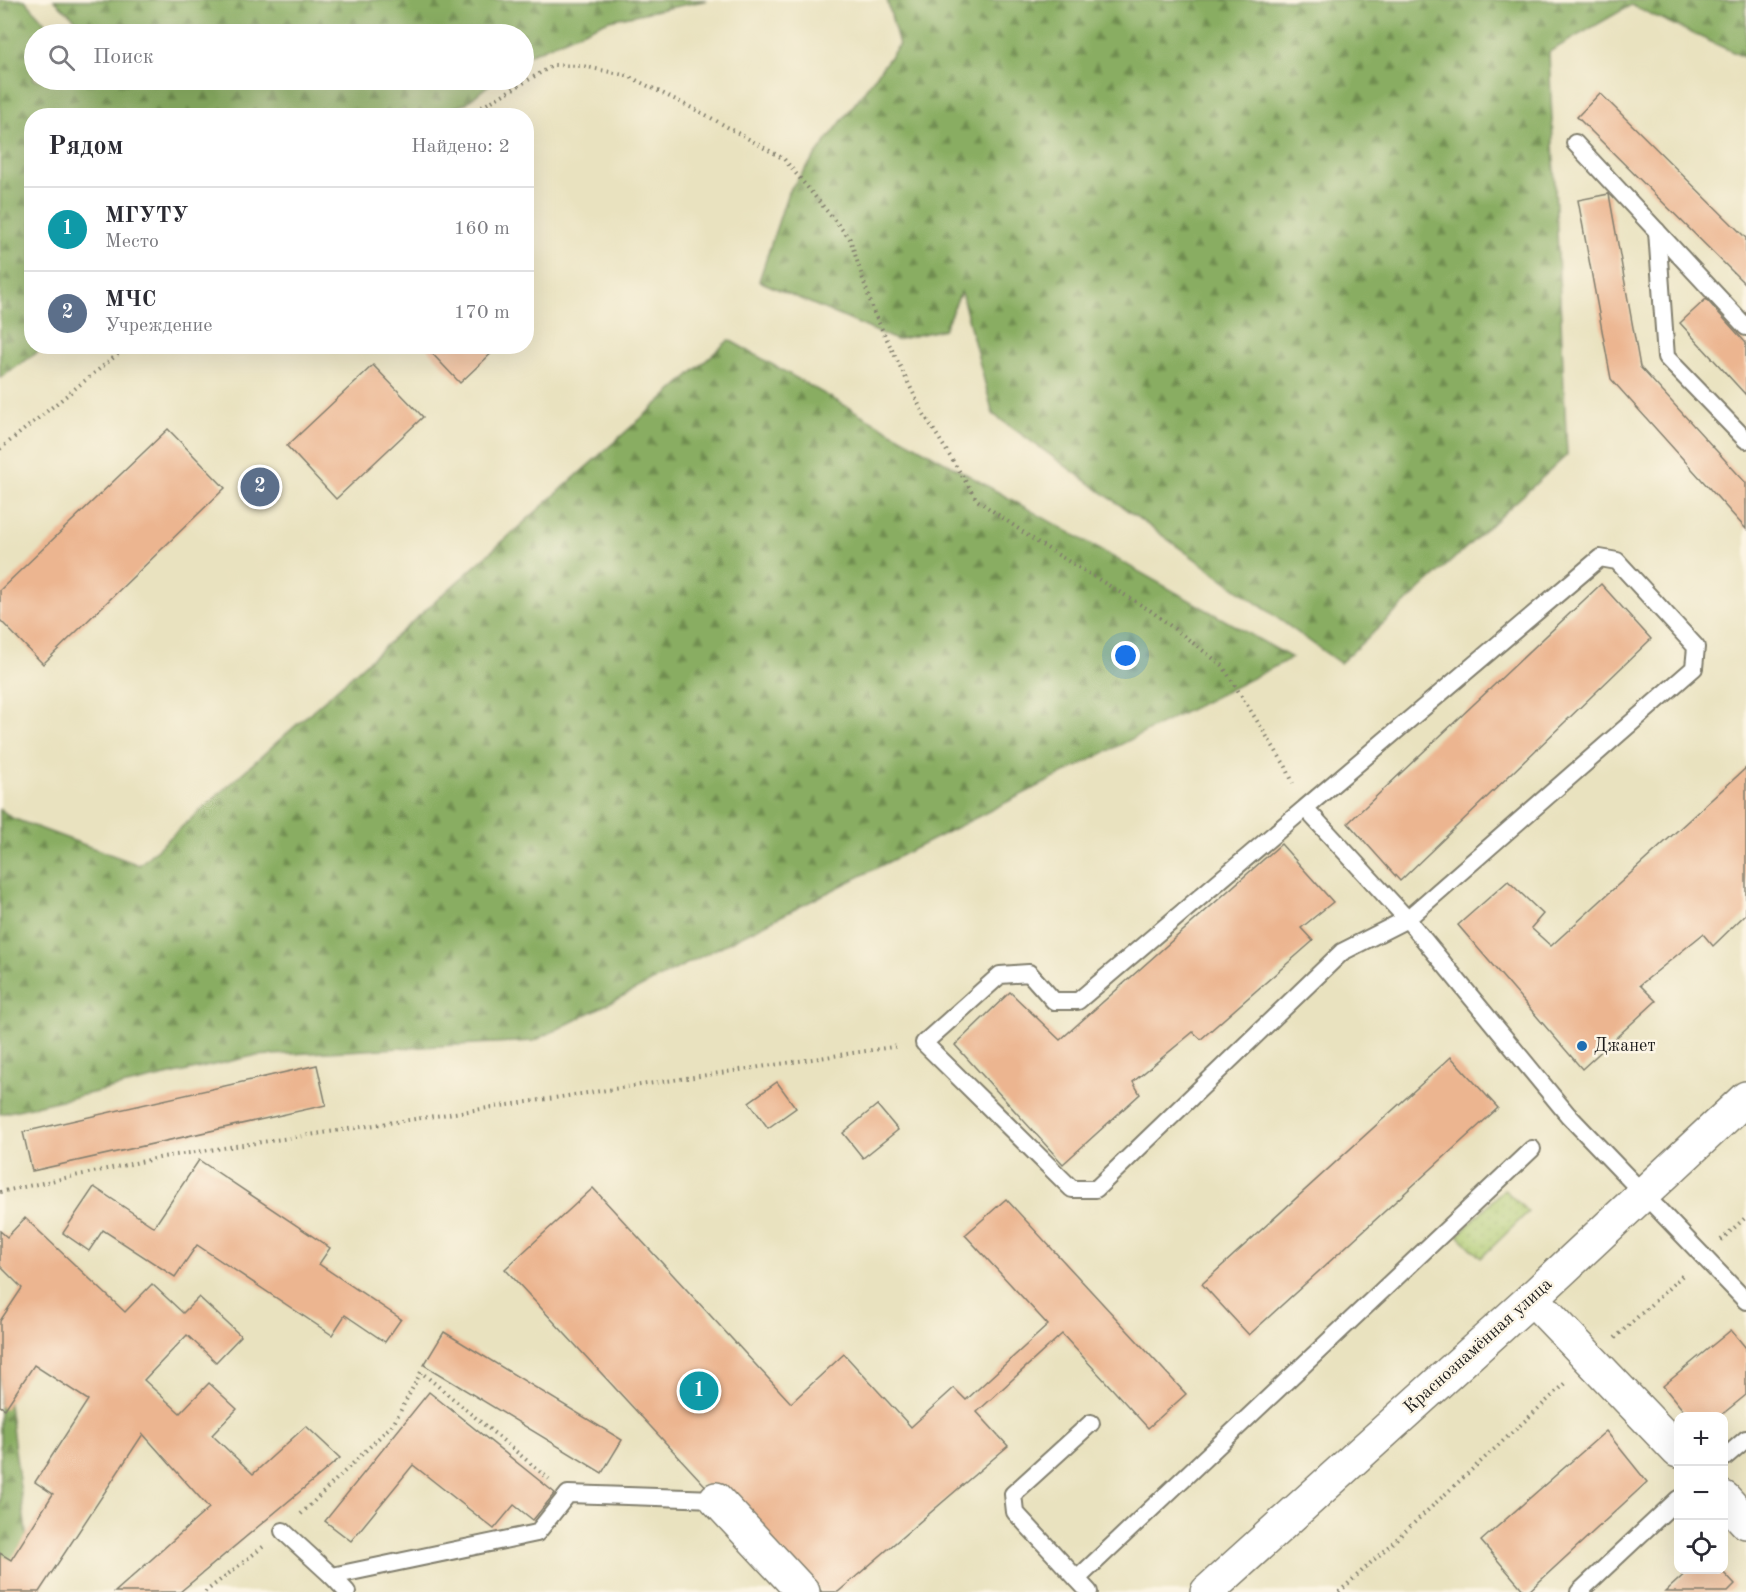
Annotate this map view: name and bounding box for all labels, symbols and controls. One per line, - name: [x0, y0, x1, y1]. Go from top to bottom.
- search box: [24, 24, 534, 90]
- icon: search: [45, 41, 78, 74]
- text: Поиск: [93, 46, 154, 68]
- text: Рядом: [48, 134, 123, 160]
- text: Найдено: 2: [411, 137, 510, 157]
- text: МГУТУ: [105, 205, 189, 227]
- text: 1: [62, 219, 73, 239]
- text: 160 m: [454, 219, 510, 239]
- text: Место: [105, 232, 159, 252]
- text: МЧС: [105, 289, 156, 311]
- text: 2: [62, 303, 73, 323]
- text: 170 m: [454, 303, 510, 323]
- text: Учреждение: [105, 316, 213, 336]
- pin: 2: [240, 464, 280, 510]
- your location: [1111, 641, 1140, 670]
- place label: Джанет: [1594, 1037, 1656, 1055]
- marker: Джанет: [1575, 1039, 1589, 1053]
- street label: Краснознамённая улица: [1401, 1275, 1556, 1417]
- pin: 1: [680, 1368, 718, 1414]
- map controls: [1674, 1412, 1728, 1574]
- button: +: [1674, 1412, 1728, 1466]
- button: −: [1674, 1466, 1728, 1520]
- button: locate: [1674, 1520, 1728, 1574]

